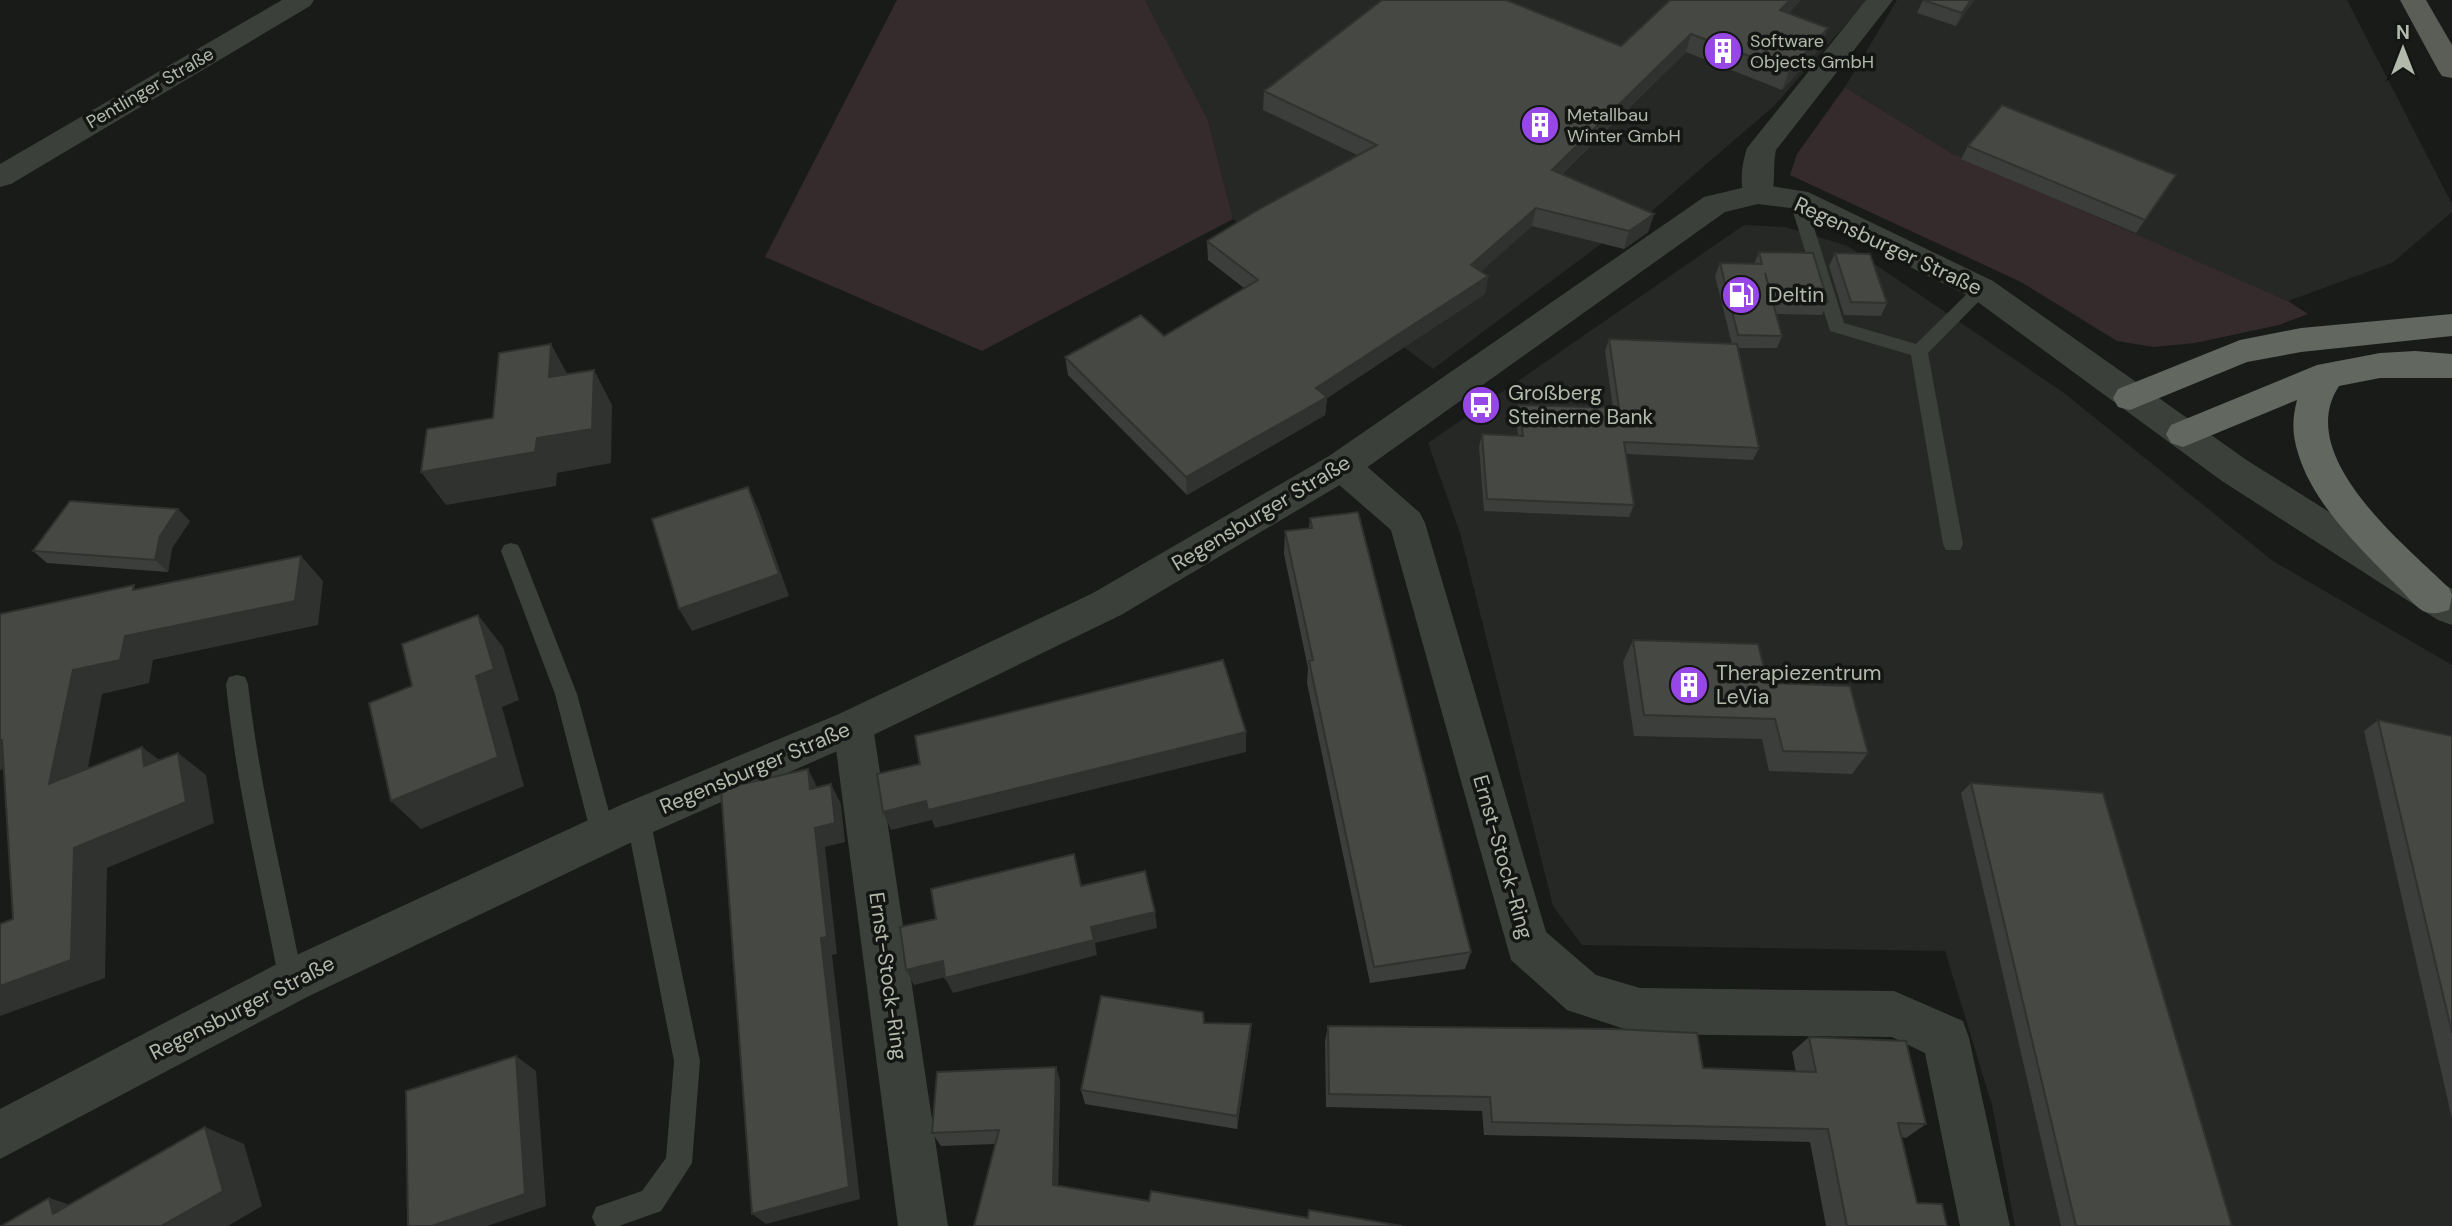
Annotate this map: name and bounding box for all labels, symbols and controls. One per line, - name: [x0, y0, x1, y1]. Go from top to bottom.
- north arrow: [2368, 14, 2438, 84]
- text: N: [2396, 20, 2410, 45]
- place label: Software Objects GmbH: [1750, 29, 1874, 74]
- building icon: Software Objects GmbH: [1702, 30, 1744, 72]
- street label: Pentlinger Straße: [82, 42, 218, 134]
- place label: Metallbau Winter GmbH: [1567, 103, 1681, 148]
- building icon: Metallbau Winter GmbH: [1519, 104, 1561, 146]
- street label: Regensburger Straße: [1790, 190, 1986, 302]
- fuel station icon: Deltin: [1720, 274, 1762, 316]
- place label: Deltin: [1768, 281, 1824, 309]
- place label: Großberg Steinerne Bank: [1508, 379, 1654, 431]
- bus stop icon: Großberg Steinerne Bank: [1460, 384, 1502, 426]
- street label: Regensburger Straße: [1166, 448, 1356, 578]
- place label: Therapiezentrum LeVia: [1716, 659, 1881, 711]
- building icon: Therapiezentrum LeVia: [1668, 664, 1710, 706]
- street label: Regensburger Straße: [656, 715, 854, 821]
- street label: Ernst-Stock-Ring: [1466, 772, 1540, 942]
- street label: Ernst-Stock-Ring: [862, 890, 914, 1062]
- street label: Regensburger Straße: [145, 949, 339, 1067]

